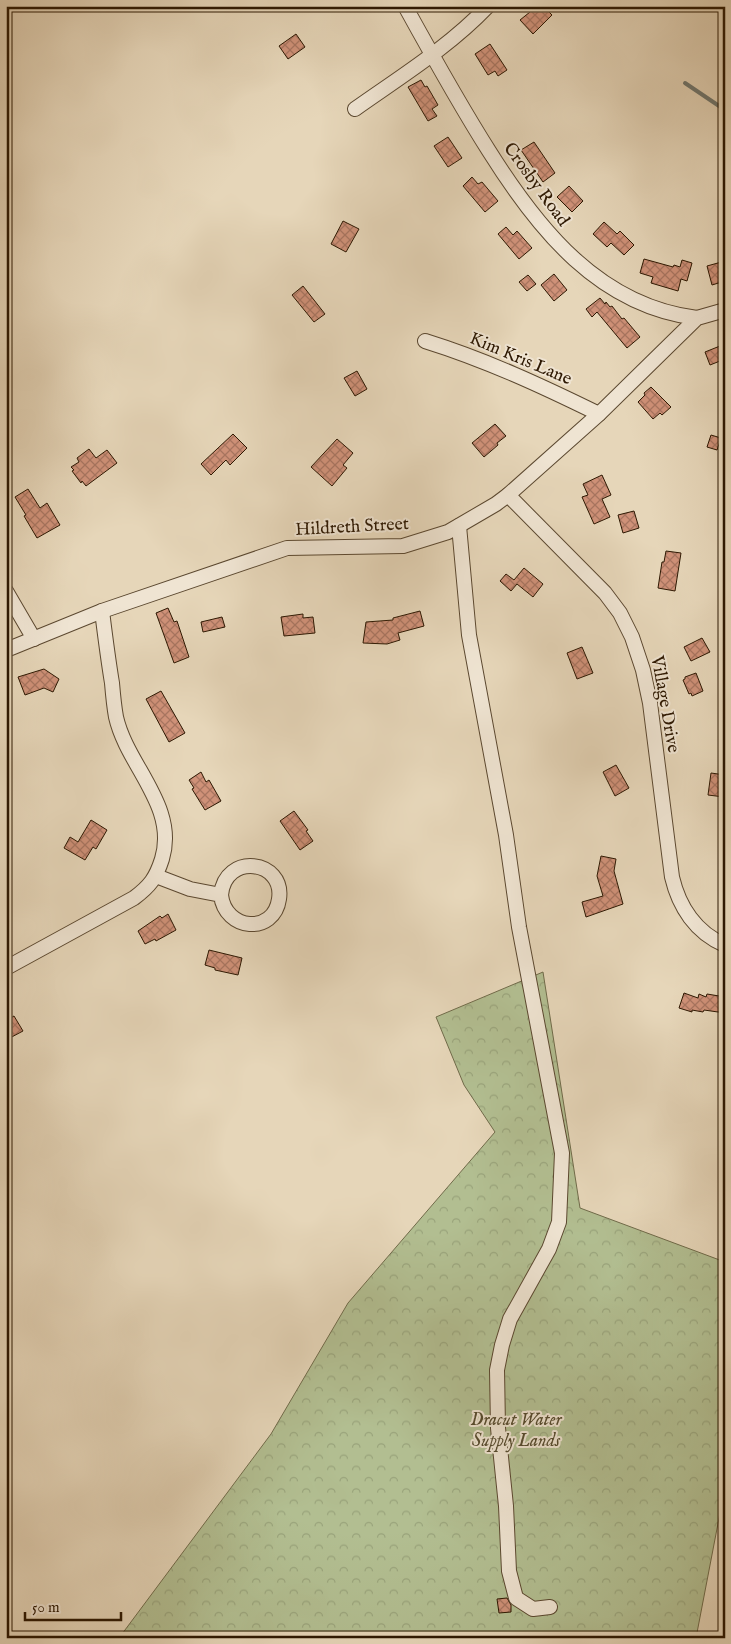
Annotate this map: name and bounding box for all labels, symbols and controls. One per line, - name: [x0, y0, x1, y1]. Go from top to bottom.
- street label: Crosby Road: [498, 138, 574, 232]
- street label: Kim Kris Lane: [466, 328, 575, 391]
- street label: Hildreth Street: [295, 513, 410, 542]
- street label: Village Drive: [645, 653, 684, 755]
- park label: Dracut Water Supply Lands: [470, 1409, 562, 1453]
- scale bar: [25, 1589, 121, 1621]
- text: 50 m: [32, 1598, 60, 1617]

